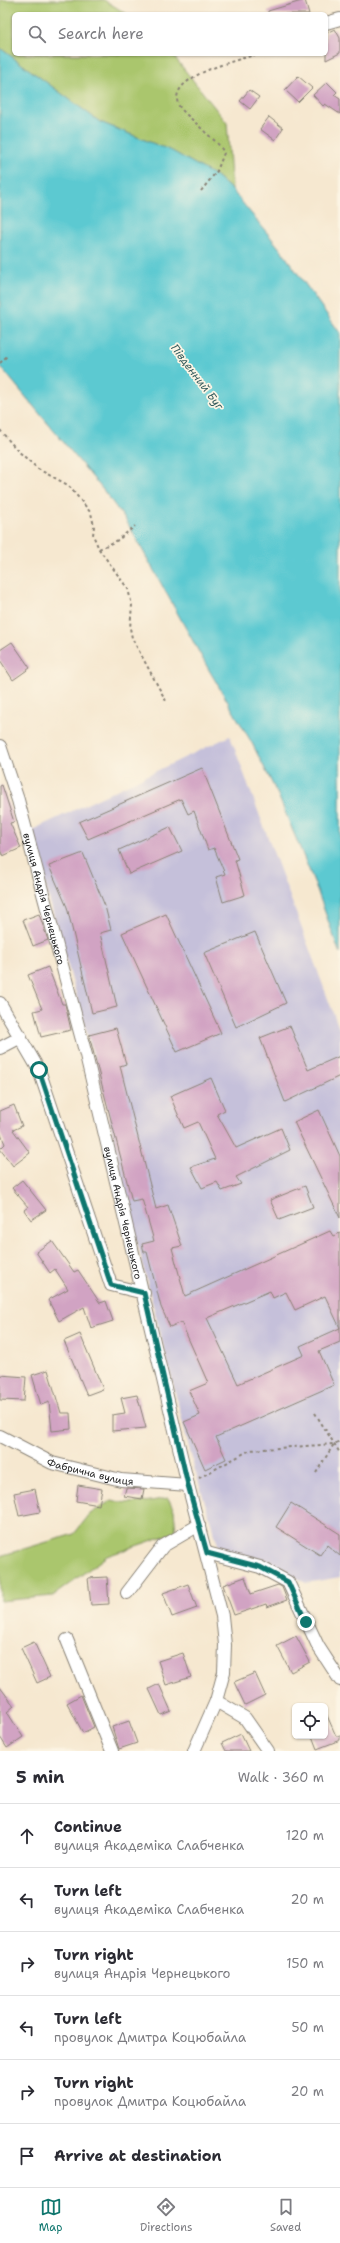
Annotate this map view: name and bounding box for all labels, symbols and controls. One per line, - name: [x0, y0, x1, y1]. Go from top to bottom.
- search box: [12, 12, 328, 56]
- icon: search: [26, 23, 48, 45]
- text: Search here: [58, 24, 144, 44]
- water label: Південний Буг: [167, 341, 227, 414]
- street label: вулиця Андрія Чернецького: [21, 831, 68, 966]
- route start: [30, 1061, 48, 1079]
- street label: вулиця Андрія Чернецького: [101, 1145, 145, 1280]
- street label: Фабрична вулиця: [45, 1455, 134, 1487]
- route end: [297, 1613, 315, 1631]
- map controls: [292, 1703, 328, 1739]
- button: locate: [292, 1703, 328, 1739]
- text: 5 min: [16, 1766, 64, 1788]
- text: Walk · 360 m: [238, 1769, 324, 1786]
- text: Continue: [54, 1817, 122, 1837]
- icon: ahead: [16, 1825, 38, 1847]
- text: 120 m: [286, 1827, 324, 1844]
- text: вулиця Академіка Слабченка: [54, 1837, 244, 1854]
- text: Turn left: [54, 1881, 122, 1901]
- icon: left: [16, 1889, 38, 1911]
- text: 20 m: [291, 1891, 324, 1908]
- text: вулиця Академіка Слабченка: [54, 1901, 244, 1918]
- text: Turn right: [54, 1945, 134, 1965]
- icon: right: [16, 1953, 38, 1975]
- text: 150 m: [286, 1955, 324, 1972]
- text: вулиця Андрія Чернецького: [54, 1965, 230, 1982]
- text: Turn left: [54, 2009, 122, 2029]
- icon: left: [16, 2017, 38, 2039]
- text: 50 m: [291, 2019, 324, 2036]
- text: провулок Дмитра Коцюбайла: [54, 2029, 246, 2046]
- text: Turn right: [54, 2073, 134, 2093]
- icon: right: [16, 2081, 38, 2103]
- text: 20 m: [291, 2083, 324, 2100]
- text: провулок Дмитра Коцюбайла: [54, 2093, 246, 2110]
- icon: arrive: [16, 2145, 38, 2167]
- text: Arrive at destination: [54, 2146, 222, 2166]
- tab: Map: [39, 2196, 62, 2235]
- tab: Directions: [140, 2196, 192, 2235]
- tab: Saved: [270, 2196, 301, 2235]

